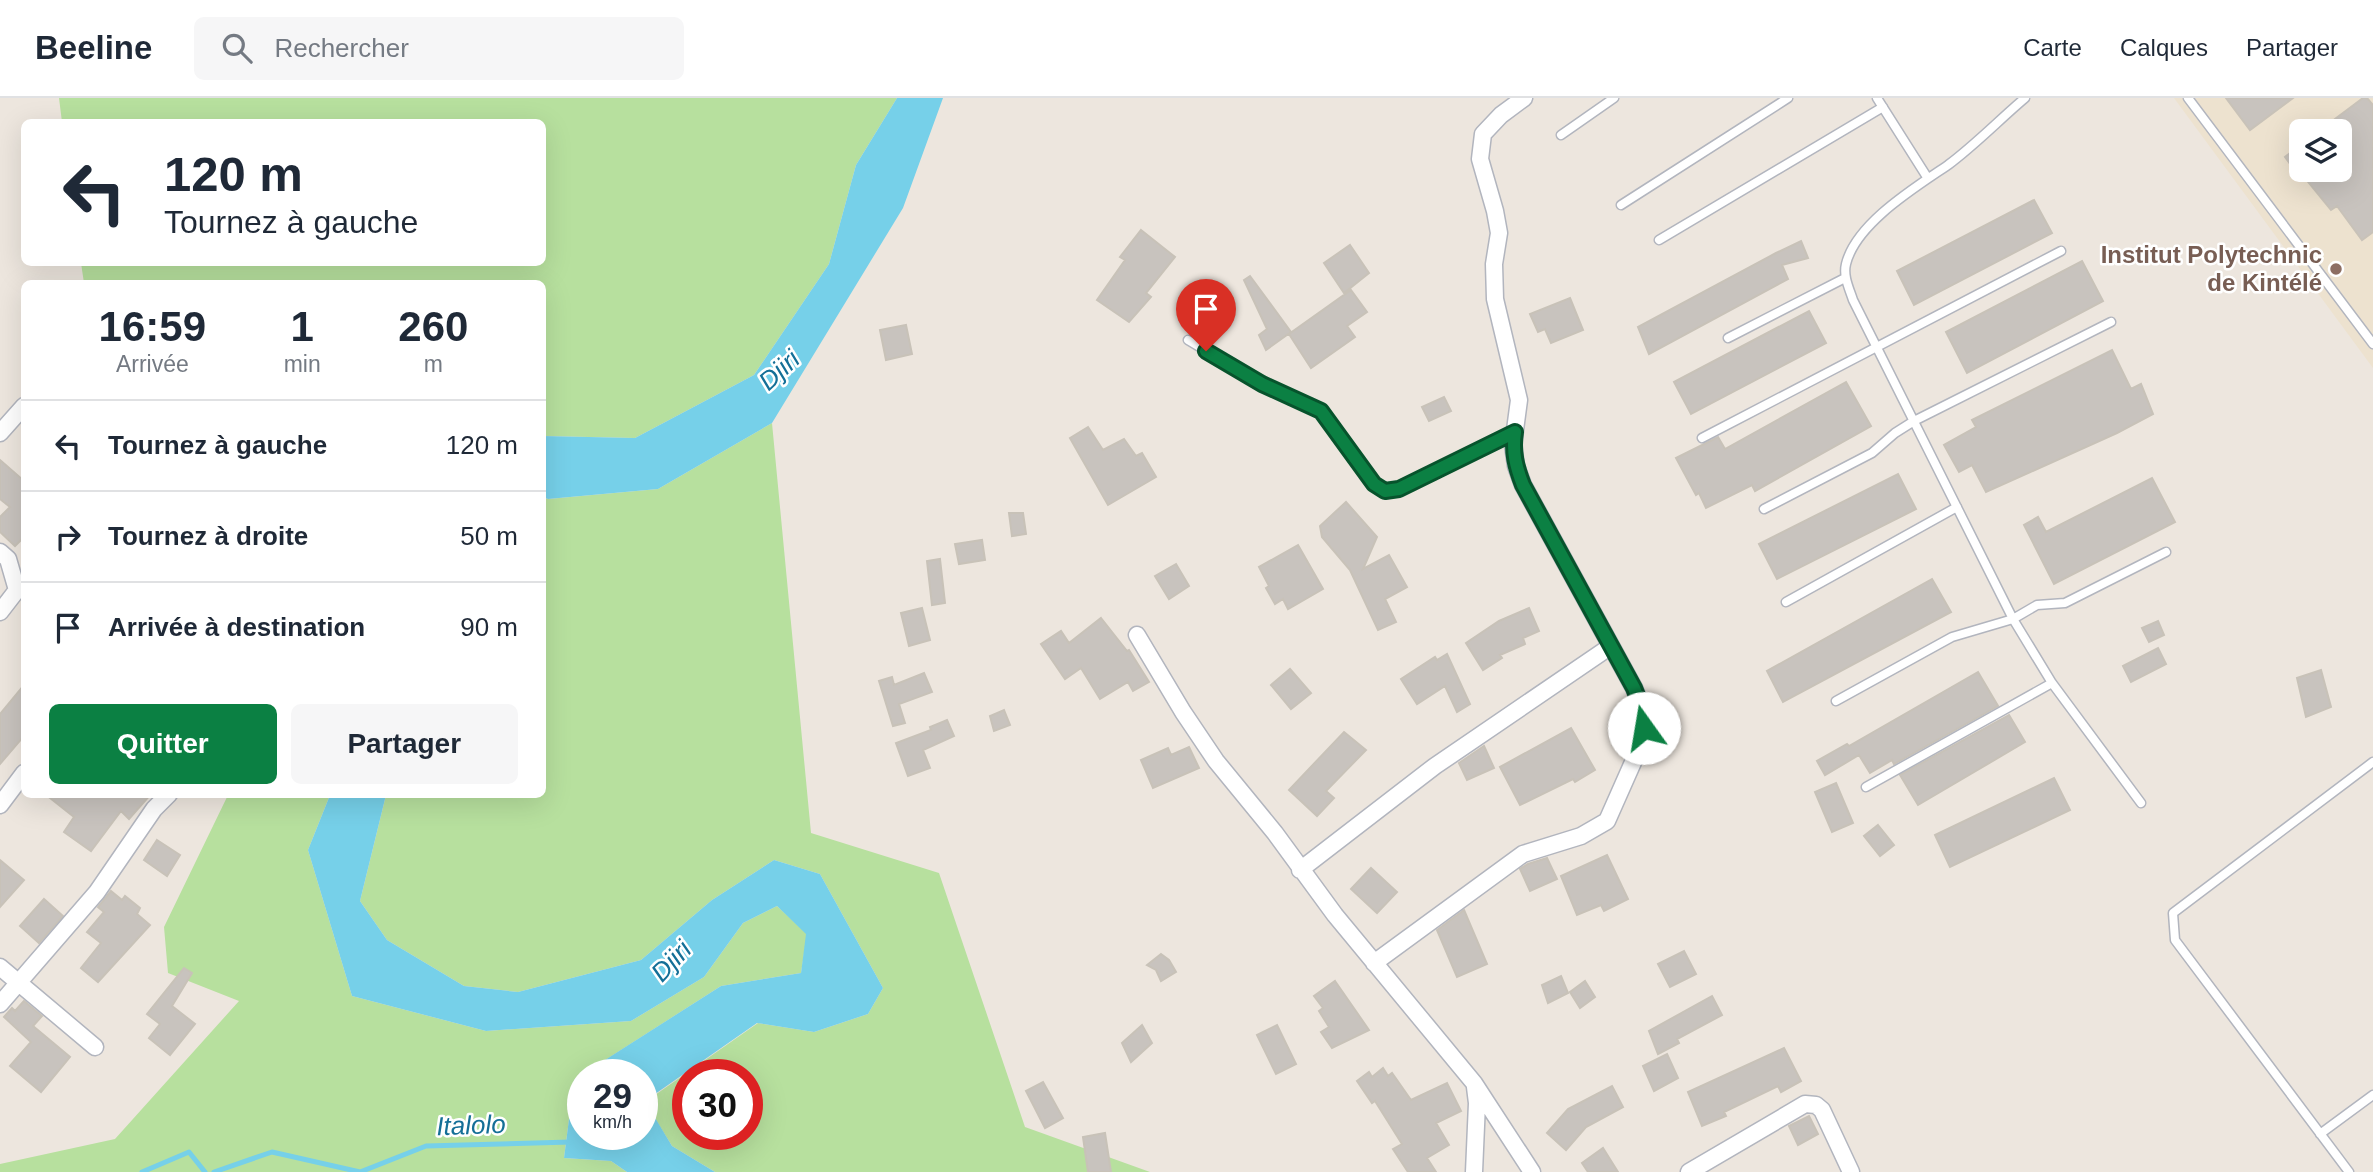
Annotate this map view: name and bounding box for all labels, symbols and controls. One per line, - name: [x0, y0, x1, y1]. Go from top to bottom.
- search box: [194, 17, 684, 80]
- text: Beeline: [35, 29, 152, 66]
- icon: search: [218, 29, 256, 67]
- text: Rechercher: [274, 33, 409, 63]
- text: Carte: [2023, 34, 2082, 61]
- text: Calques: [2120, 34, 2208, 61]
- text: Partager: [2246, 34, 2338, 61]
- map controls: [2289, 119, 2352, 182]
- button: layers: [2289, 119, 2352, 182]
- icon: left: [49, 147, 140, 238]
- text: 120 m: [164, 147, 303, 201]
- text: Tournez à gauche: [164, 204, 418, 240]
- place label: Institut Polytechnic de Kintélé: [2101, 241, 2322, 296]
- marker: Institut Polytechnic de Kintélé: [2328, 261, 2344, 277]
- pin: [1176, 279, 1236, 351]
- icon: arrive: [1187, 290, 1225, 328]
- text: 16:59: [99, 303, 206, 350]
- text: 1: [290, 303, 314, 350]
- text: 260: [398, 303, 468, 350]
- water label: Djiri: [752, 343, 807, 396]
- text: Arrivée: [116, 351, 189, 377]
- text: min: [284, 351, 321, 377]
- text: m: [424, 351, 443, 377]
- icon: left: [49, 427, 87, 465]
- text: Tournez à gauche: [108, 430, 327, 460]
- text: 120 m: [446, 430, 518, 460]
- icon: right: [49, 518, 87, 556]
- text: Tournez à droite: [108, 521, 308, 551]
- text: 50 m: [460, 521, 518, 551]
- icon: arrive: [49, 609, 87, 647]
- text: Arrivée à destination: [108, 612, 365, 642]
- text: 90 m: [460, 612, 518, 642]
- position arrow: [1607, 691, 1681, 765]
- button: Quitter: [49, 704, 277, 784]
- button: Partager: [291, 704, 518, 784]
- water label: Djiri: [645, 934, 698, 988]
- speed limit sign: 30: [672, 1059, 763, 1150]
- text: 29: [593, 1076, 632, 1115]
- water label: Italolo: [436, 1109, 506, 1141]
- text: km/h: [593, 1112, 632, 1132]

